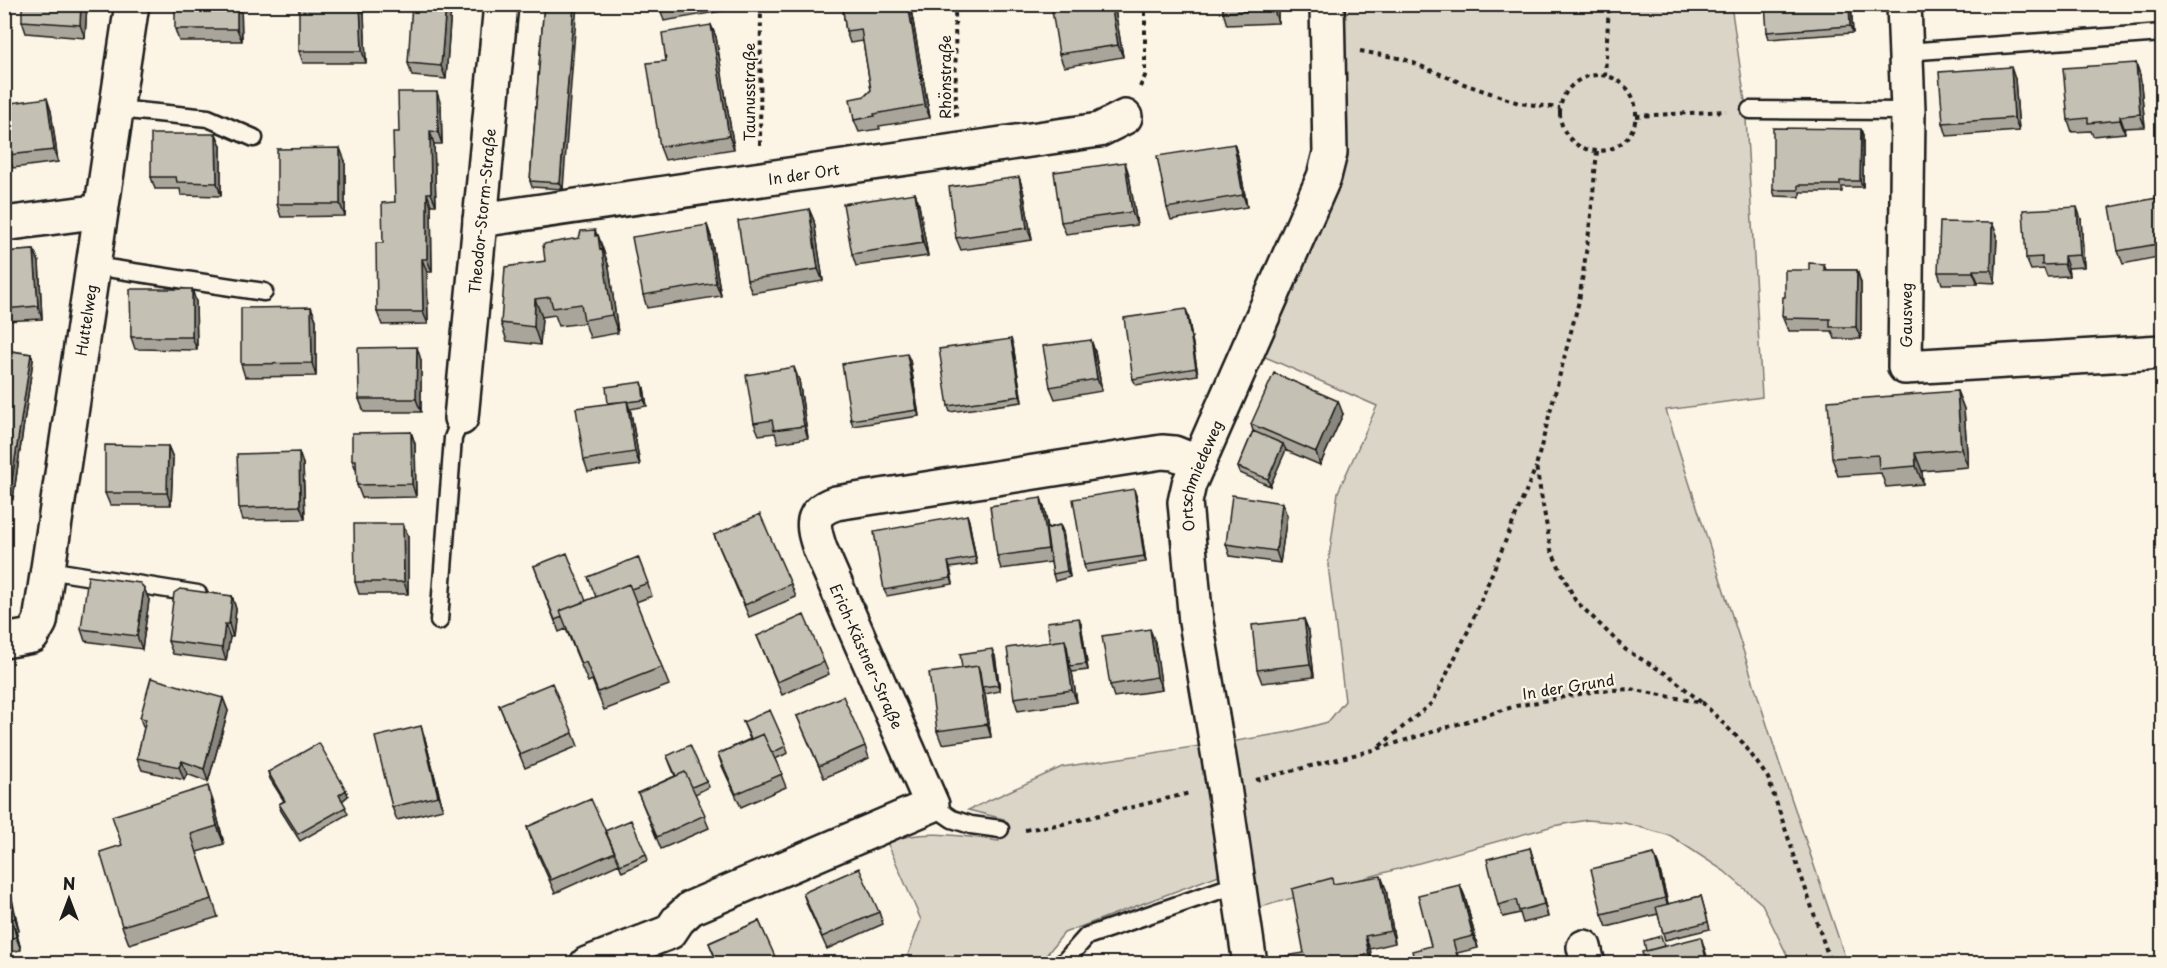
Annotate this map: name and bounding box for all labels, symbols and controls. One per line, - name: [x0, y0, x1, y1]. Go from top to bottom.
- street label: Rhönstraße: [933, 35, 956, 119]
- street label: Taunusstraße: [737, 43, 760, 141]
- street label: Theodor-Storm-Straße: [462, 127, 500, 295]
- street label: In der Ort: [766, 156, 841, 189]
- street label: Huttelweg: [68, 282, 102, 357]
- street label: Gausweg: [1894, 282, 1917, 348]
- street label: Ortschmiedeweg: [1173, 416, 1228, 533]
- street label: Erich-Kästner-Straße: [825, 580, 909, 732]
- street label: In der Grund: [1520, 667, 1616, 705]
- north arrow: [39, 869, 99, 929]
- text: N: [63, 871, 75, 895]

